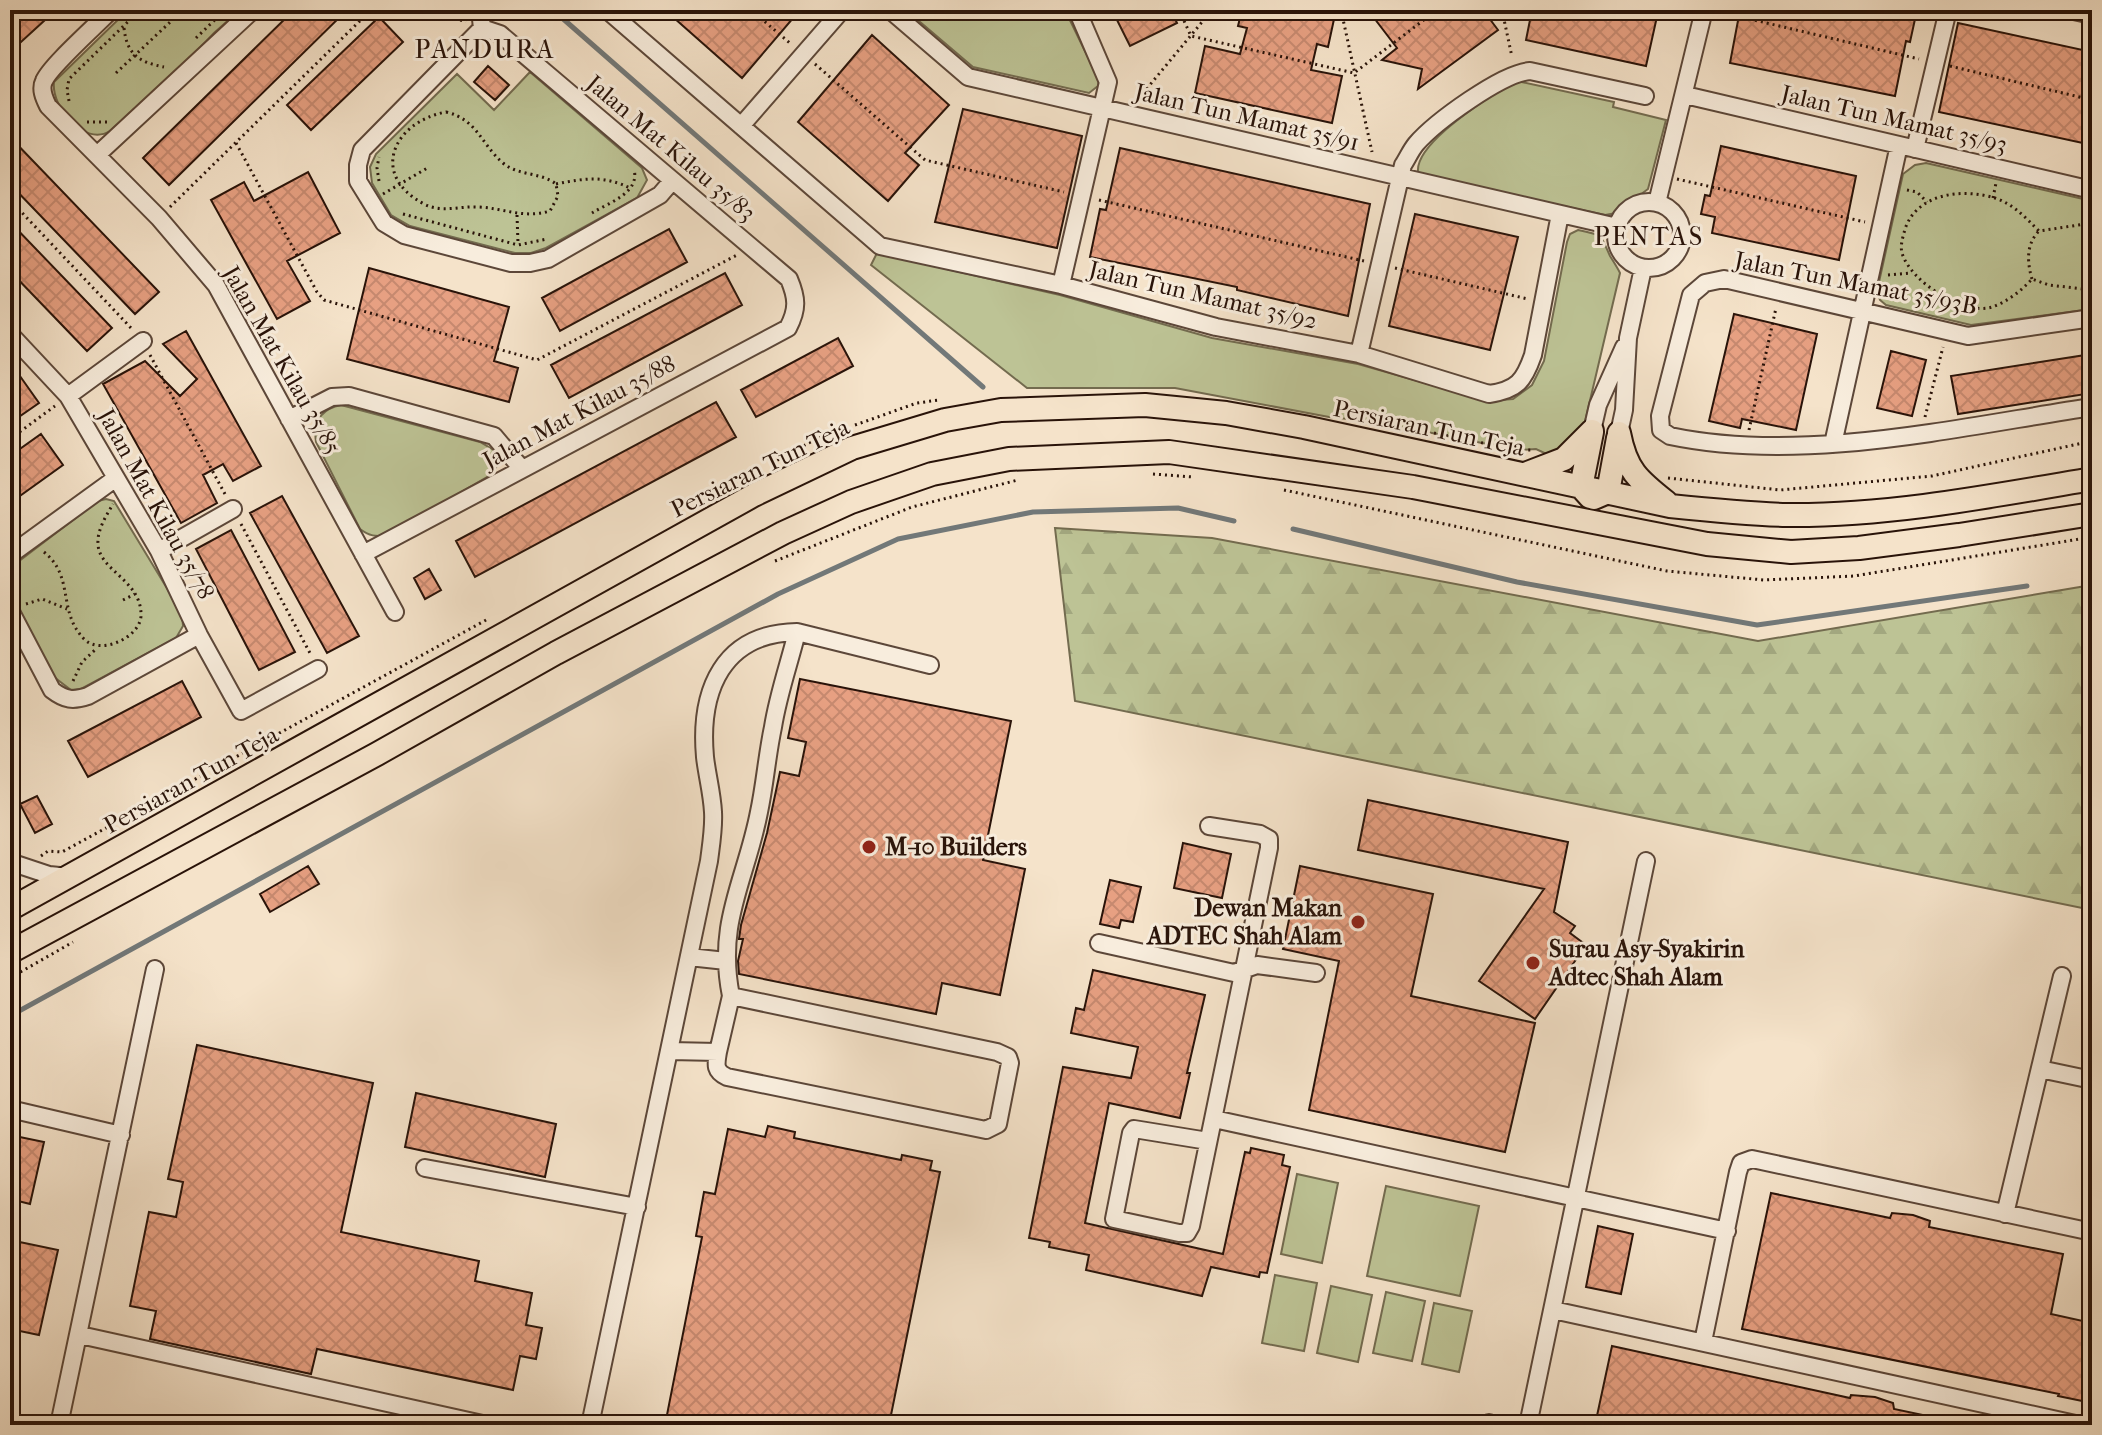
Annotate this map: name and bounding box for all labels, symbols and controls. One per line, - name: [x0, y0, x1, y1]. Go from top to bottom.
- district label: PANDURA: [415, 34, 555, 65]
- street label: Jalan Mat Kilau 35/83: [579, 68, 761, 227]
- street label: Jalan Tun Mamat 35/91: [1130, 77, 1362, 156]
- street label: Jalan Tun Mamat 35/93: [1776, 79, 2010, 159]
- district label: PENTAS: [1594, 221, 1704, 252]
- street label: Jalan Tun Mamat 35/93B: [1730, 245, 1980, 320]
- street label: Jalan Tun Mamat 35/92: [1084, 255, 1320, 335]
- street label: Jalan Mat Kilau 35/85: [216, 259, 347, 459]
- street label: Jalan Mat Kilau 35/88: [476, 349, 680, 476]
- street label: Persiaran Tun Teja: [1331, 394, 1528, 462]
- street label: Jalan Mat Kilau 35/78: [91, 402, 220, 604]
- street label: Persiaran Tun Teja: [666, 412, 855, 523]
- street label: Persiaran Tun Teja: [99, 720, 284, 840]
- place label: M-10 Builders: [885, 833, 1027, 861]
- marker: M-10 Builders: [860, 838, 878, 856]
- place label: Dewan Makan ADTEC Shah Alam: [1145, 894, 1343, 950]
- marker: Dewan Makan ADTEC Shah Alam: [1349, 913, 1367, 931]
- place label: Surau Asy-Syakirin Adtec Shah Alam: [1547, 935, 1745, 991]
- marker: Surau Asy-Syakirin Adtec Shah Alam: [1524, 954, 1542, 972]

